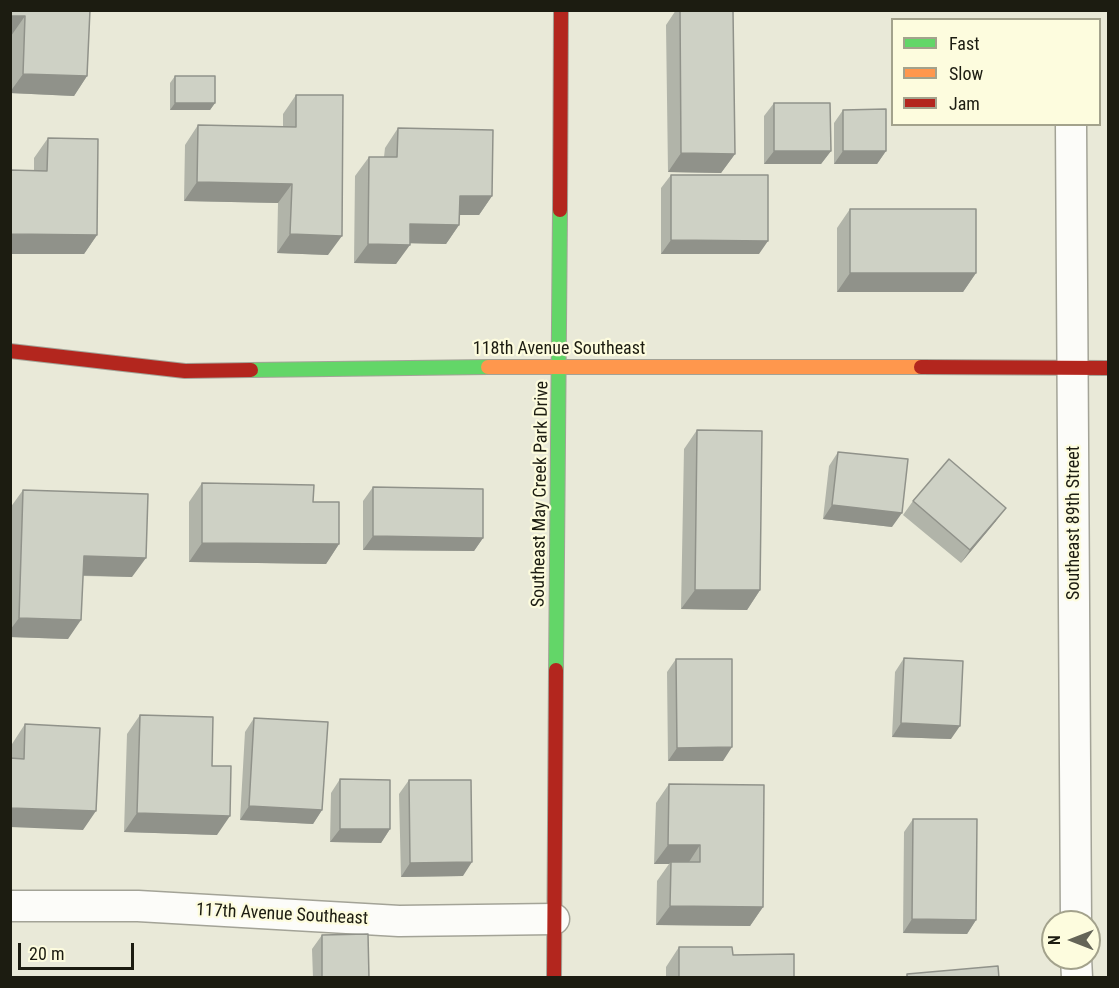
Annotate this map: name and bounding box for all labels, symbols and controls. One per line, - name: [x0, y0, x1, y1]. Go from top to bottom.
- legend: [891, 18, 1101, 126]
- text: Fast: [949, 33, 980, 54]
- text: Slow: [949, 63, 983, 84]
- text: Jam: [949, 93, 980, 114]
- street label: 118th Avenue Southeast: [473, 338, 645, 360]
- street label: Southeast May Creek Park Drive: [528, 381, 554, 607]
- street label: Southeast 89th Street: [1063, 446, 1085, 600]
- street label: 117th Avenue Southeast: [195, 900, 369, 930]
- north arrow: [1041, 910, 1101, 970]
- scale bar: [21, 931, 136, 969]
- text: N: [1045, 935, 1064, 945]
- text: 20 m: [29, 943, 64, 964]

